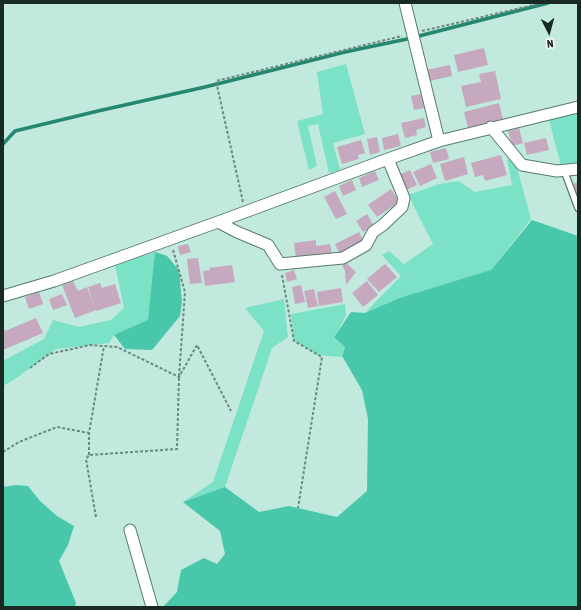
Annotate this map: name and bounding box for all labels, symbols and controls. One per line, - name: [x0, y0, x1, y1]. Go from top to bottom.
- north arrow: [529, 12, 569, 52]
- text: N: [546, 38, 554, 50]

